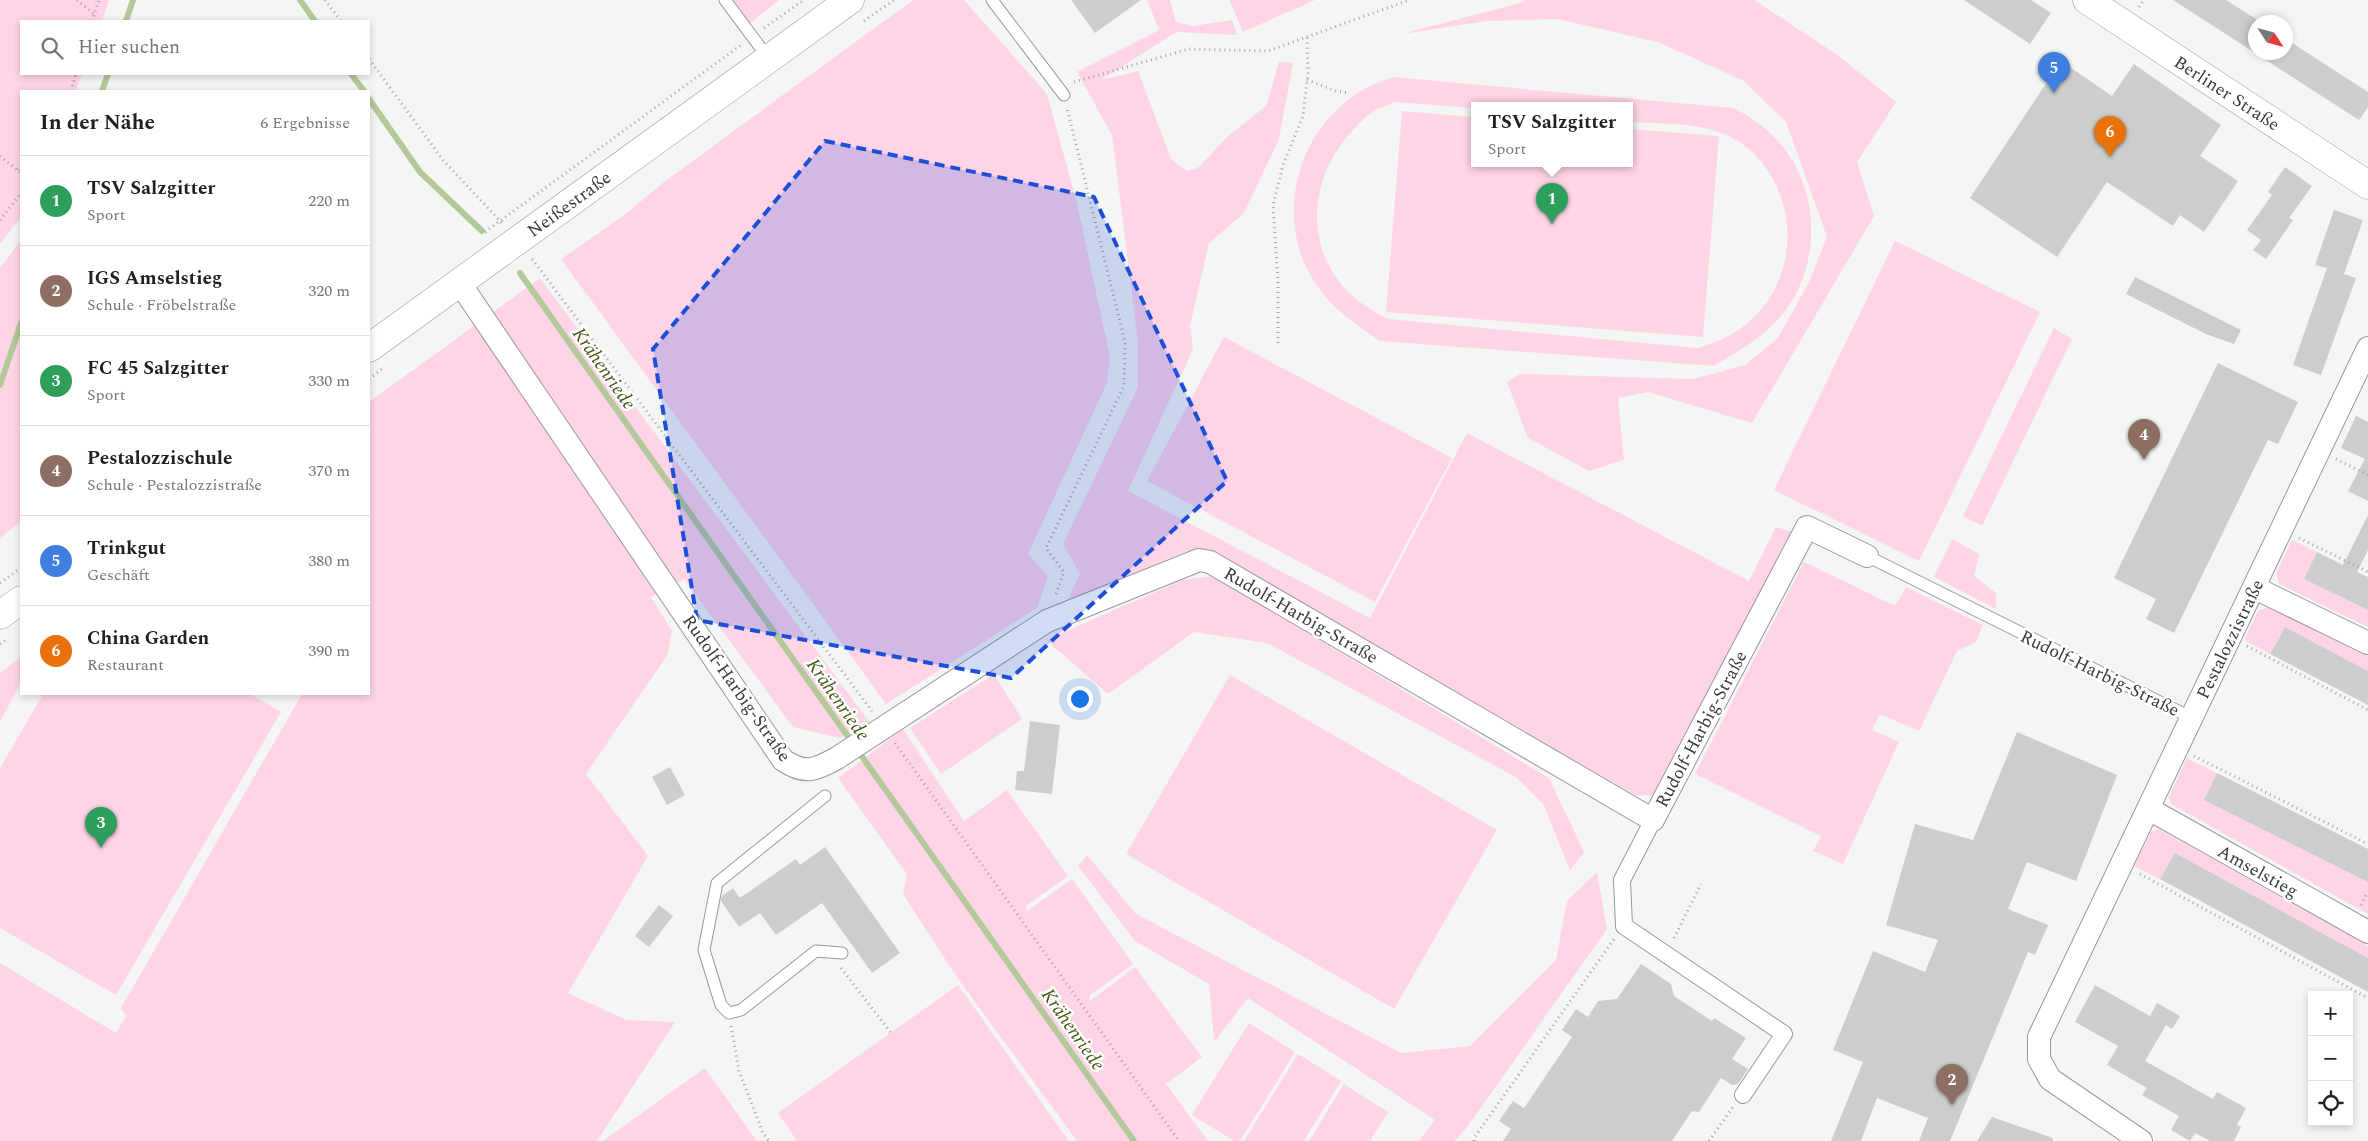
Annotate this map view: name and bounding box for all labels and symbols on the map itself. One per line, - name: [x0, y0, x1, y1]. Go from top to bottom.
- north arrow: [2248, 15, 2293, 60]
- street label: Berliner Straße: [2168, 49, 2285, 138]
- pin: 5: [2038, 52, 2070, 93]
- pin: 6: [2094, 116, 2126, 157]
- street label: Neißestraße: [522, 165, 617, 244]
- pin: 1: [1536, 183, 1568, 224]
- water label: Krähenriede: [565, 322, 643, 416]
- pin: 4: [2128, 419, 2160, 460]
- street label: Rudolf-Harbig-Straße: [1219, 560, 1383, 671]
- street label: Pestalozzistraße: [2190, 575, 2271, 704]
- street label: Rudolf-Harbig-Straße: [676, 609, 798, 767]
- street label: Rudolf-Harbig-Straße: [2016, 623, 2184, 724]
- street label: Rudolf-Harbig-Straße: [1649, 646, 1754, 812]
- water label: Krähenriede: [799, 653, 877, 747]
- your location: [1067, 686, 1093, 712]
- pin: 3: [85, 807, 117, 848]
- street label: Amselstieg: [2212, 838, 2303, 905]
- water label: Krähenriede: [1034, 983, 1112, 1077]
- pin: 2: [1936, 1064, 1968, 1105]

